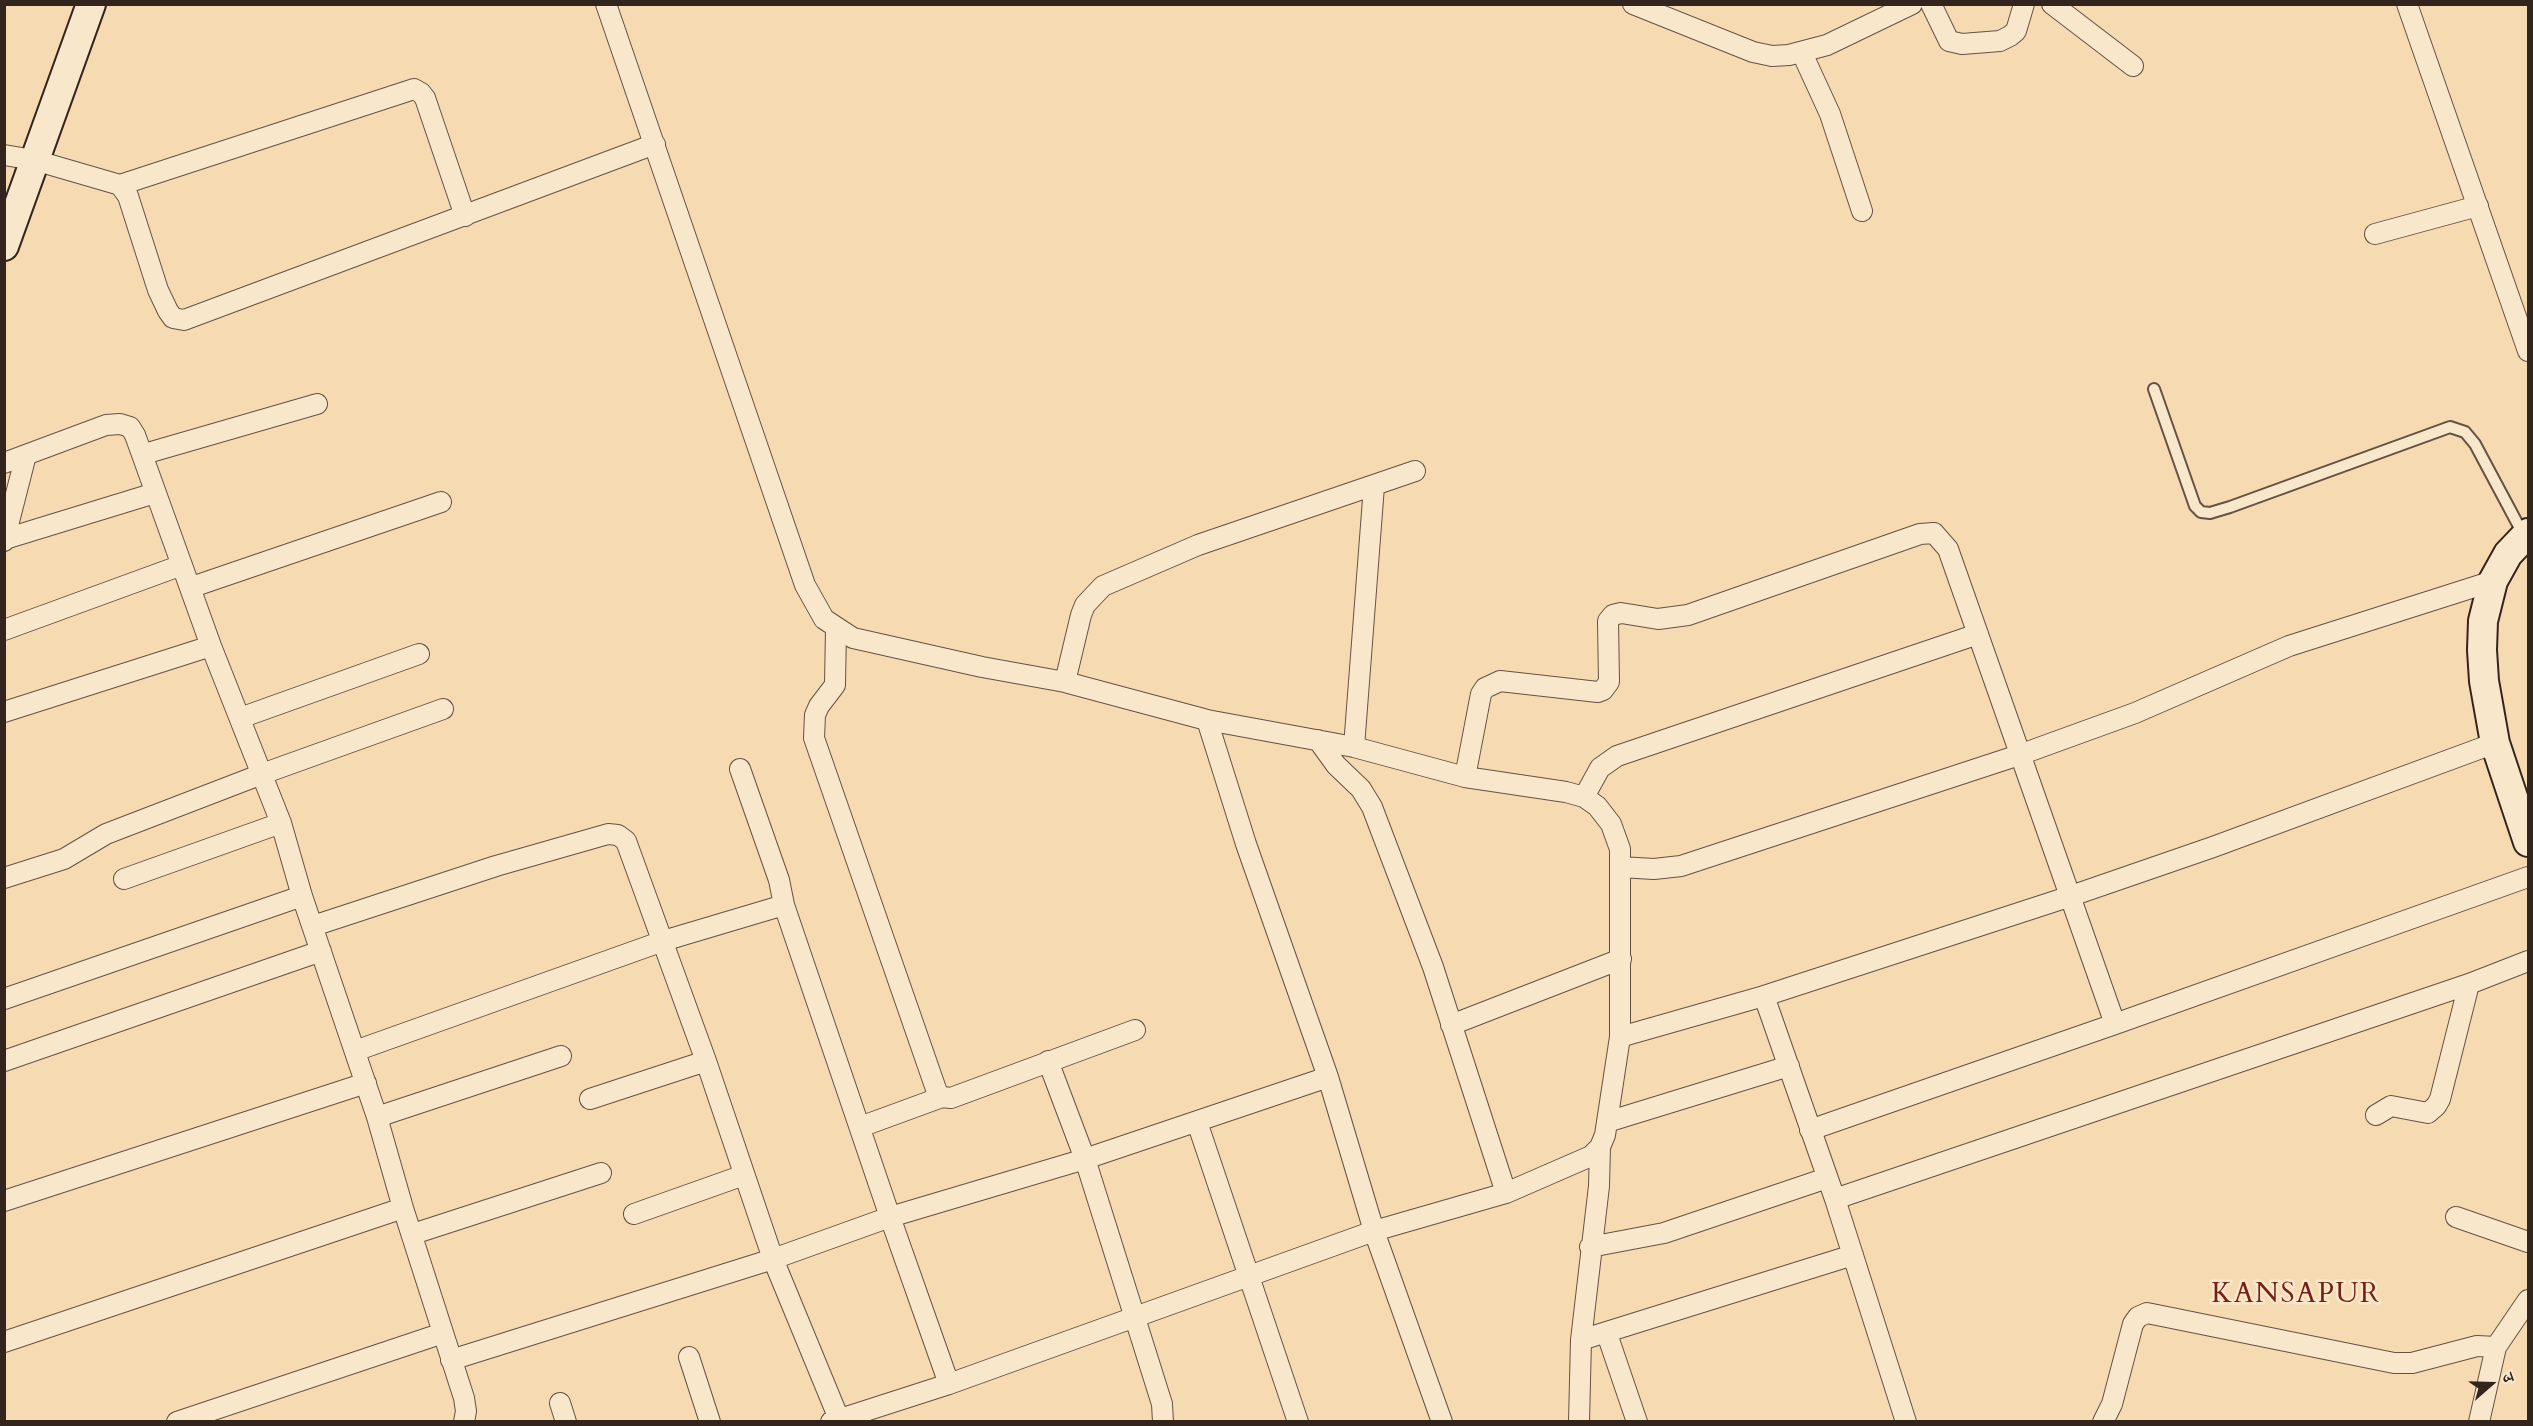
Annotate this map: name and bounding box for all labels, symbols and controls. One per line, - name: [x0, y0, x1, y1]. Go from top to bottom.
- district label: KANSAPUR: [2211, 1279, 2381, 1313]
- north arrow: [2461, 1354, 2521, 1414]
- text: उ: [2496, 1370, 2520, 1385]

